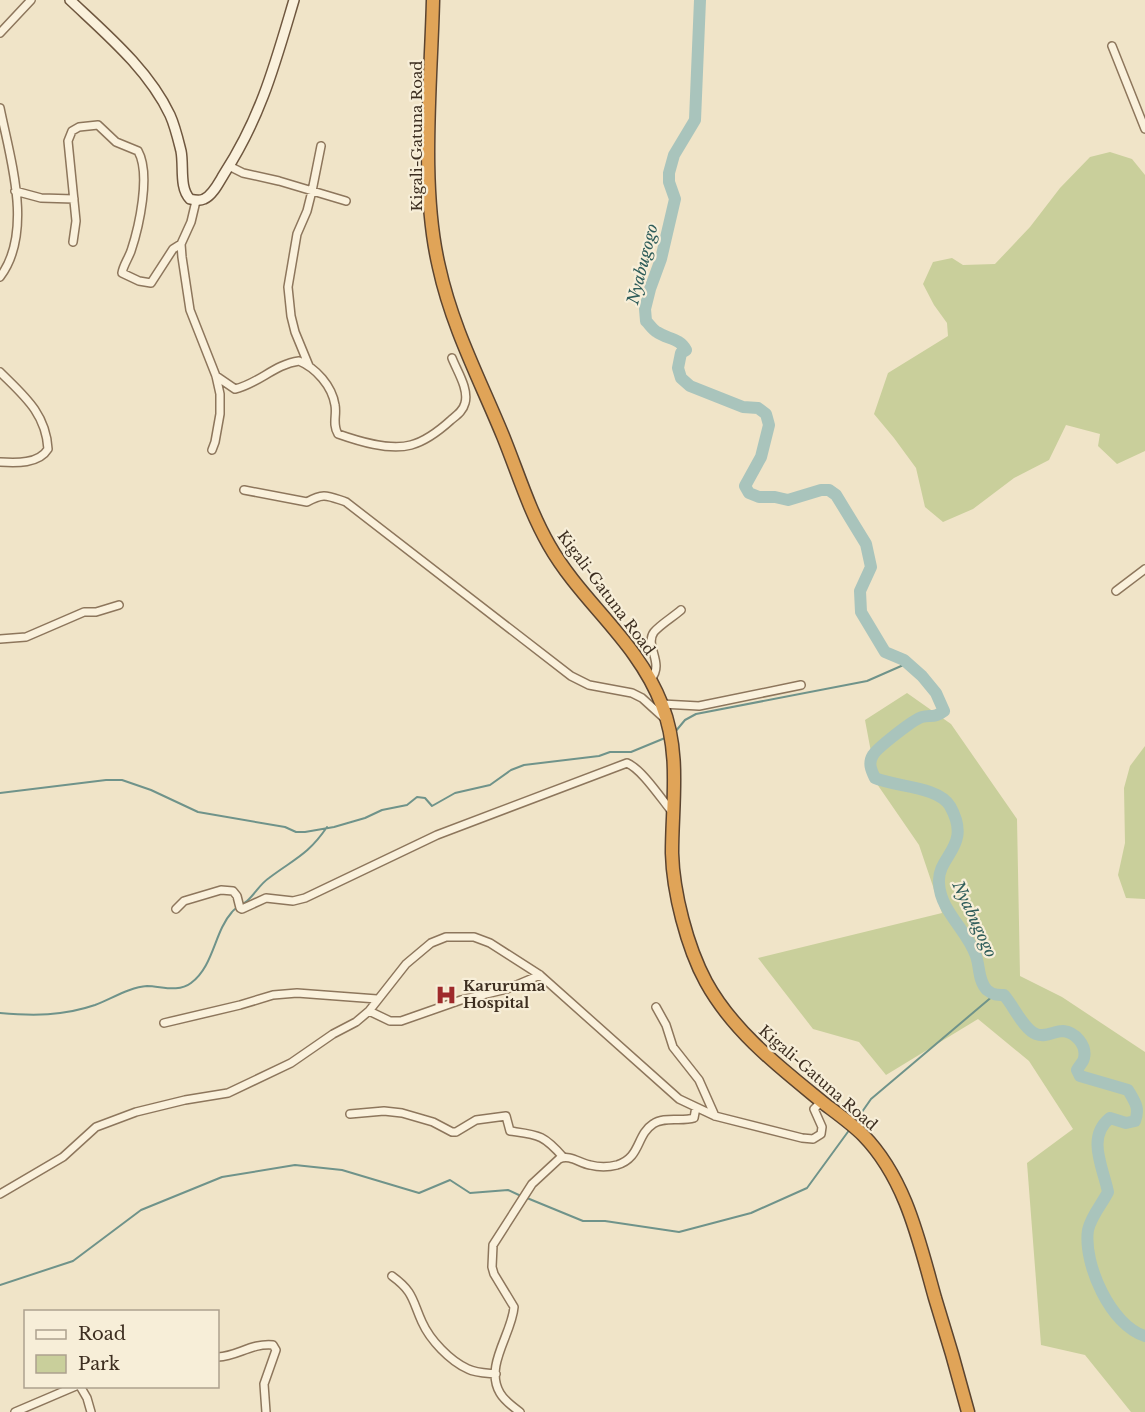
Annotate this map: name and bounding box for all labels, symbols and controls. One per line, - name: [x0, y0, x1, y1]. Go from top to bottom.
- street label: Kigali-Gatuna Road: [407, 61, 426, 211]
- water label: Nyabugogo: [622, 222, 662, 307]
- street label: Kigali-Gatuna Road: [553, 527, 659, 659]
- water label: Nyabugogo: [948, 876, 1002, 961]
- place label: Karuruma Hospital: [463, 976, 546, 1012]
- hospital icon: Karuruma Hospital: [434, 983, 458, 1007]
- street label: Kigali-Gatuna Road: [755, 1021, 881, 1134]
- legend: [24, 1310, 219, 1388]
- text: Road: [78, 1323, 126, 1345]
- text: Park: [78, 1353, 120, 1375]

